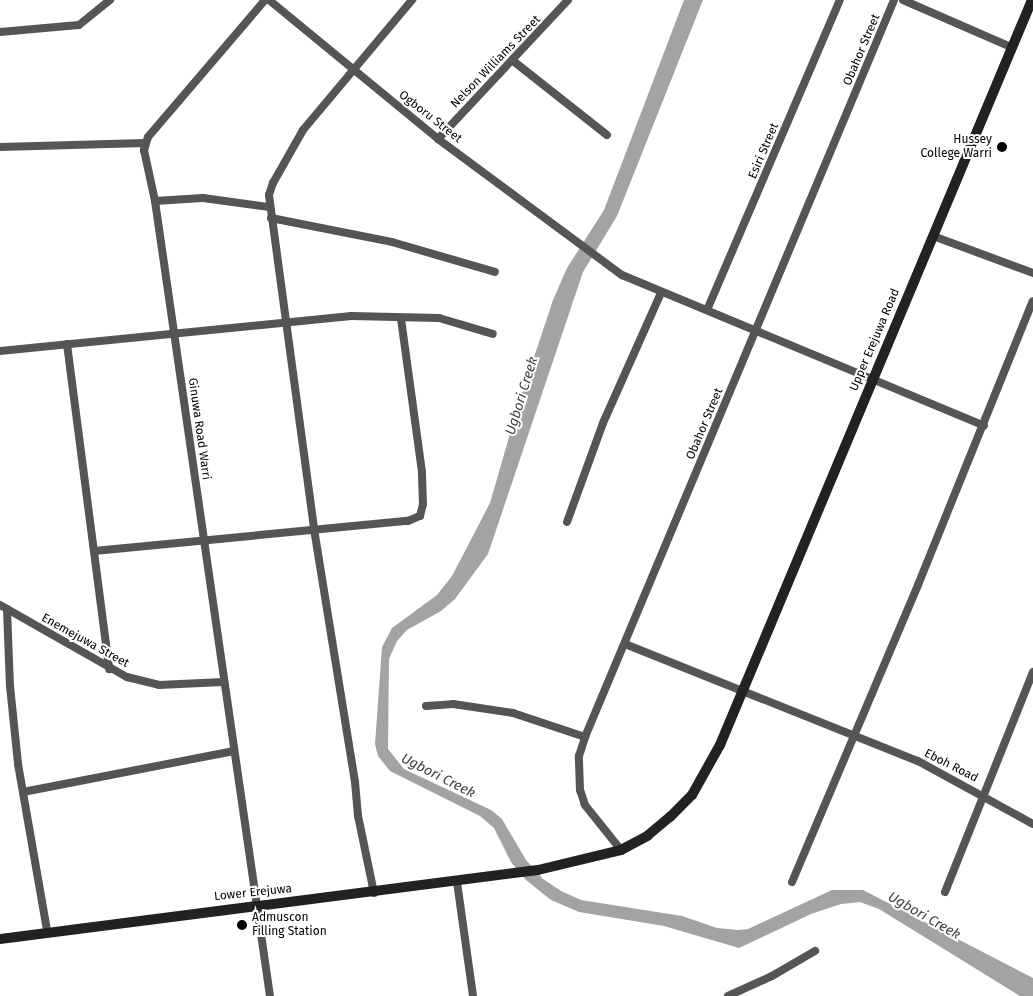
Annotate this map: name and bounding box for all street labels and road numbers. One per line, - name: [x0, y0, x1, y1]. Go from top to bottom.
- street label: Obahor Street: [840, 12, 884, 88]
- street label: Nelson Williams Street: [448, 13, 544, 111]
- street label: Ogboru Street: [396, 88, 464, 146]
- street label: Esiri Street: [746, 121, 782, 181]
- street label: Upper Erejuwa Road: [847, 287, 903, 393]
- street label: Ginuwa Road Warri: [185, 377, 213, 481]
- street label: Obahor Street: [683, 386, 727, 462]
- street label: Enemejuwa Street: [39, 611, 131, 671]
- street label: Eboh Road: [922, 746, 980, 786]
- street label: Lower Erejuwa: [213, 882, 293, 904]

